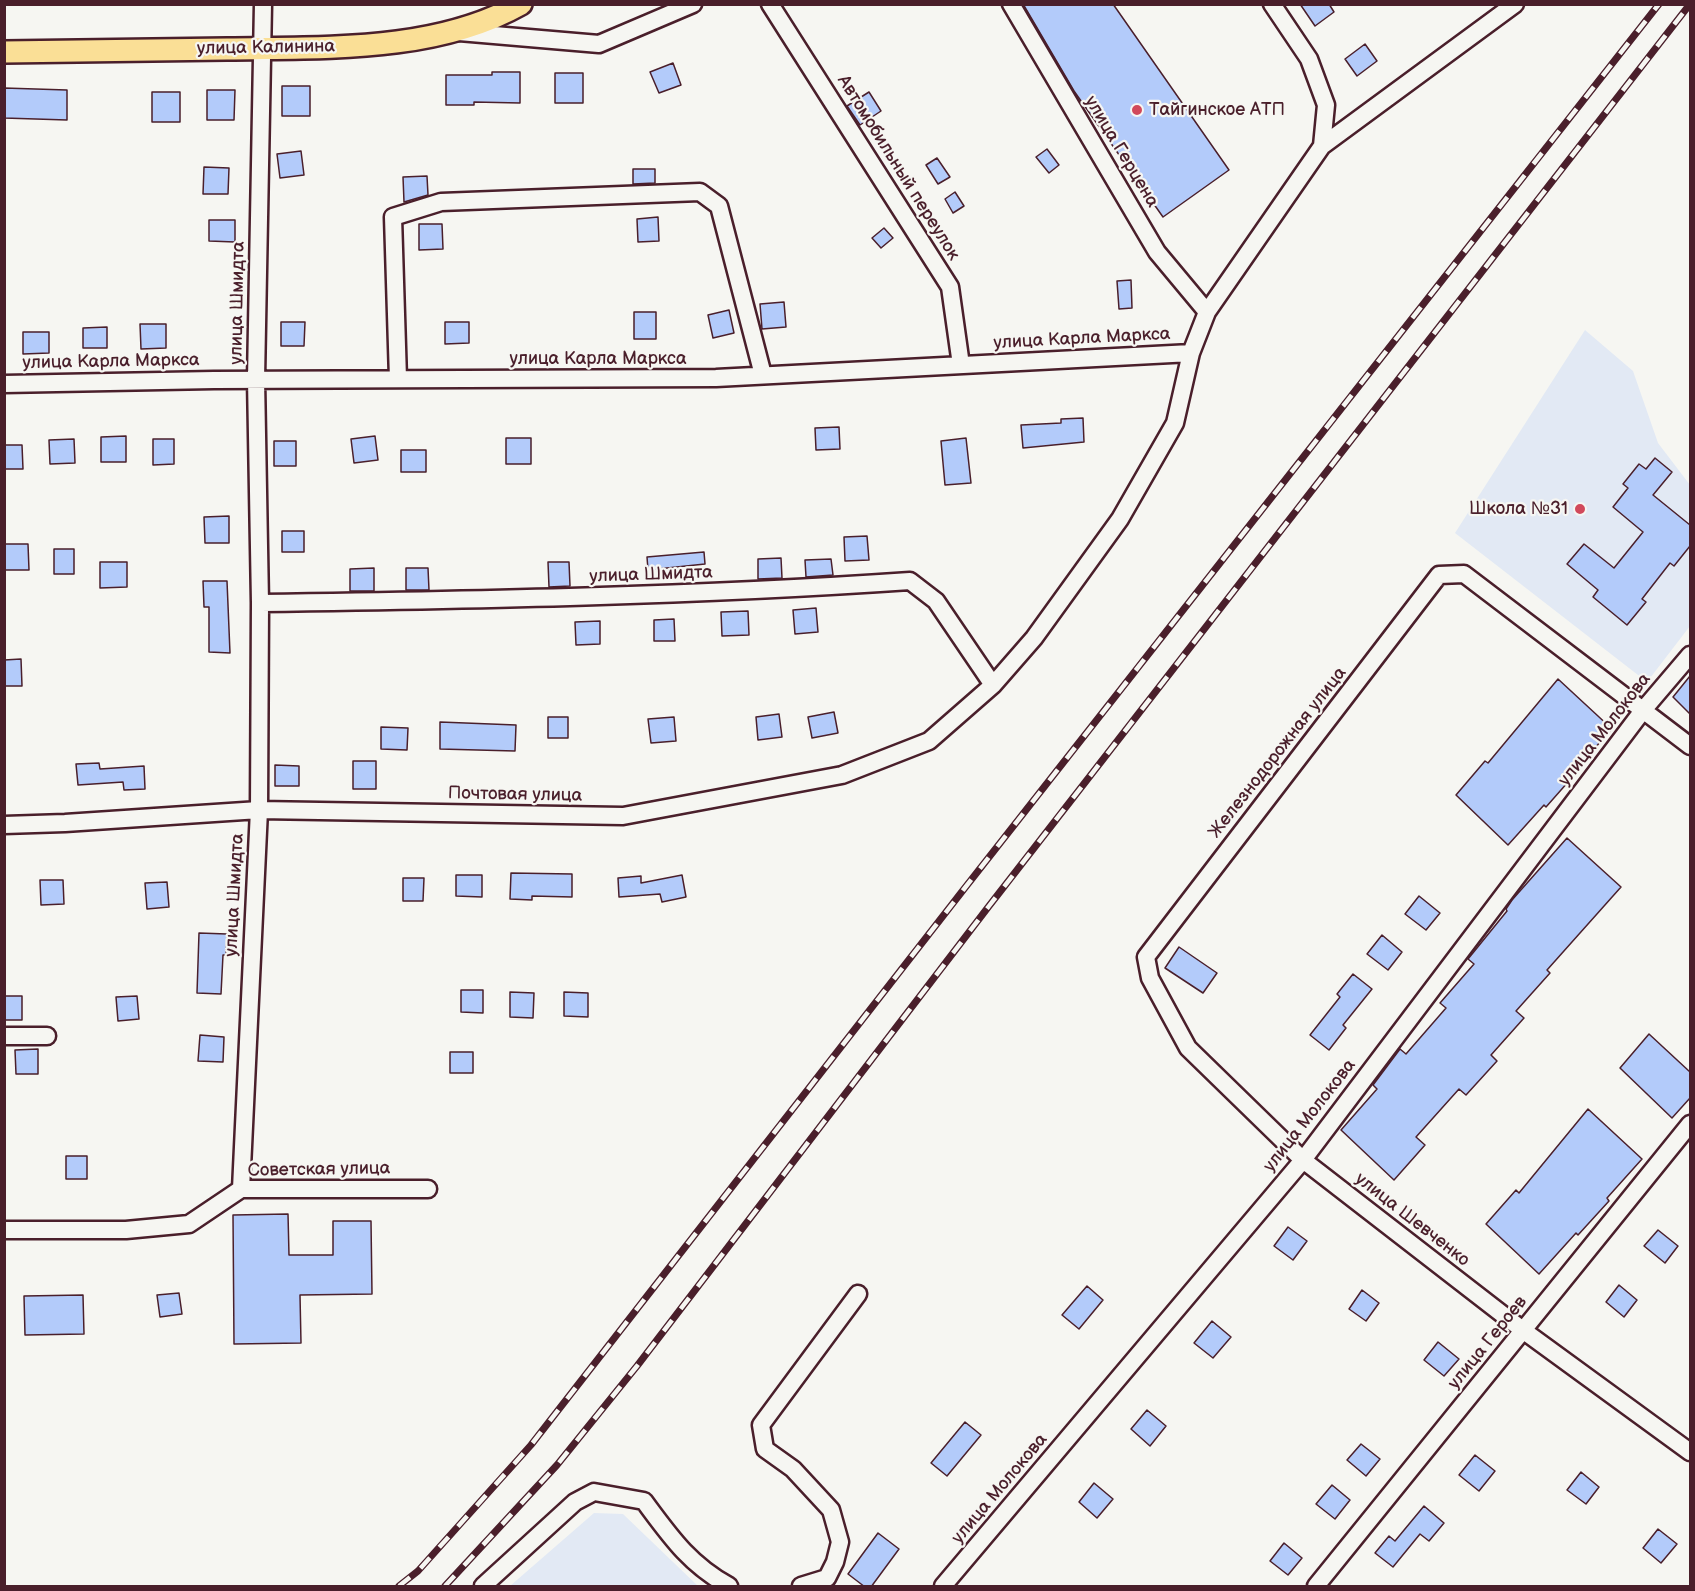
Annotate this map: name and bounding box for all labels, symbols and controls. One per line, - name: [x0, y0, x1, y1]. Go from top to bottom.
- street label: улица Калинина: [197, 36, 335, 60]
- street label: Автомобильный переулок: [832, 71, 964, 265]
- street label: улица Герцена: [1079, 92, 1163, 212]
- place label: Тайгинское АТП: [1149, 99, 1285, 121]
- marker: Тайгинское АТП: [1130, 103, 1144, 117]
- street label: улица Шмидта: [226, 241, 250, 365]
- street label: улица Карла Маркса: [993, 324, 1171, 354]
- street label: улица Карла Маркса: [509, 348, 687, 370]
- street label: улица Карла Маркса: [22, 350, 200, 374]
- place label: Школа №31: [1469, 498, 1568, 520]
- marker: Школа №31: [1573, 502, 1587, 516]
- street label: улица Шмидта: [589, 562, 713, 588]
- street label: Железнодорожная улица: [1204, 663, 1352, 843]
- street label: улица Молокова: [1554, 669, 1656, 791]
- street label: Почтовая улица: [448, 783, 582, 807]
- street label: улица Шмидта: [221, 833, 249, 957]
- street label: улица Молокова: [1259, 1055, 1361, 1177]
- street label: Советская улица: [248, 1158, 390, 1182]
- street label: улица Шевченко: [1350, 1168, 1474, 1272]
- street label: улица Героев: [1444, 1292, 1532, 1394]
- street label: улица Молокова: [948, 1429, 1052, 1549]

